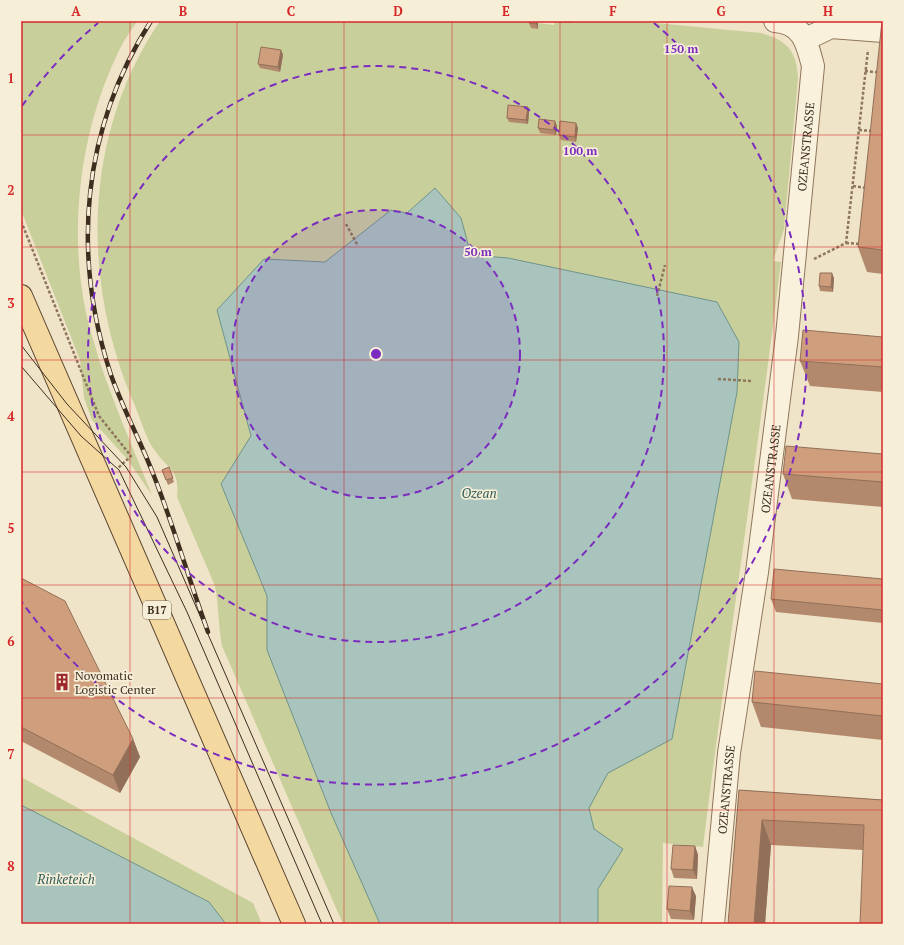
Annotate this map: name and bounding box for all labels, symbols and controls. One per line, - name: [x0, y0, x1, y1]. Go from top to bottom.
- text: A: [71, 2, 81, 20]
- text: B: [179, 2, 187, 20]
- text: C: [287, 2, 295, 20]
- text: D: [393, 2, 403, 20]
- text: E: [502, 2, 510, 20]
- text: F: [609, 2, 617, 20]
- text: G: [716, 2, 726, 20]
- text: H: [823, 2, 833, 20]
- text: 150 m: [664, 41, 698, 56]
- text: 1: [7, 69, 15, 87]
- street label: OZEANSTRASSE: [793, 101, 817, 192]
- text: 100 m: [563, 143, 597, 158]
- text: 2: [7, 181, 15, 199]
- text: 50 m: [464, 244, 492, 259]
- text: 3: [7, 294, 15, 312]
- centre of rings: [369, 347, 383, 361]
- text: 4: [7, 407, 15, 425]
- street label: OZEANSTRASSE: [757, 423, 783, 514]
- water label: Ozean: [461, 484, 497, 502]
- text: 5: [7, 519, 15, 537]
- road number: B17: [143, 601, 171, 619]
- text: 6: [7, 632, 15, 650]
- place label: Novomatic Logistic Center: [75, 668, 156, 697]
- building icon: Novomatic Logistic Center: [52, 672, 72, 692]
- street label: OZEANSTRASSE: [714, 744, 738, 835]
- text: 7: [7, 745, 15, 763]
- text: 8: [7, 857, 15, 875]
- water label: Rinketeich: [36, 870, 95, 888]

